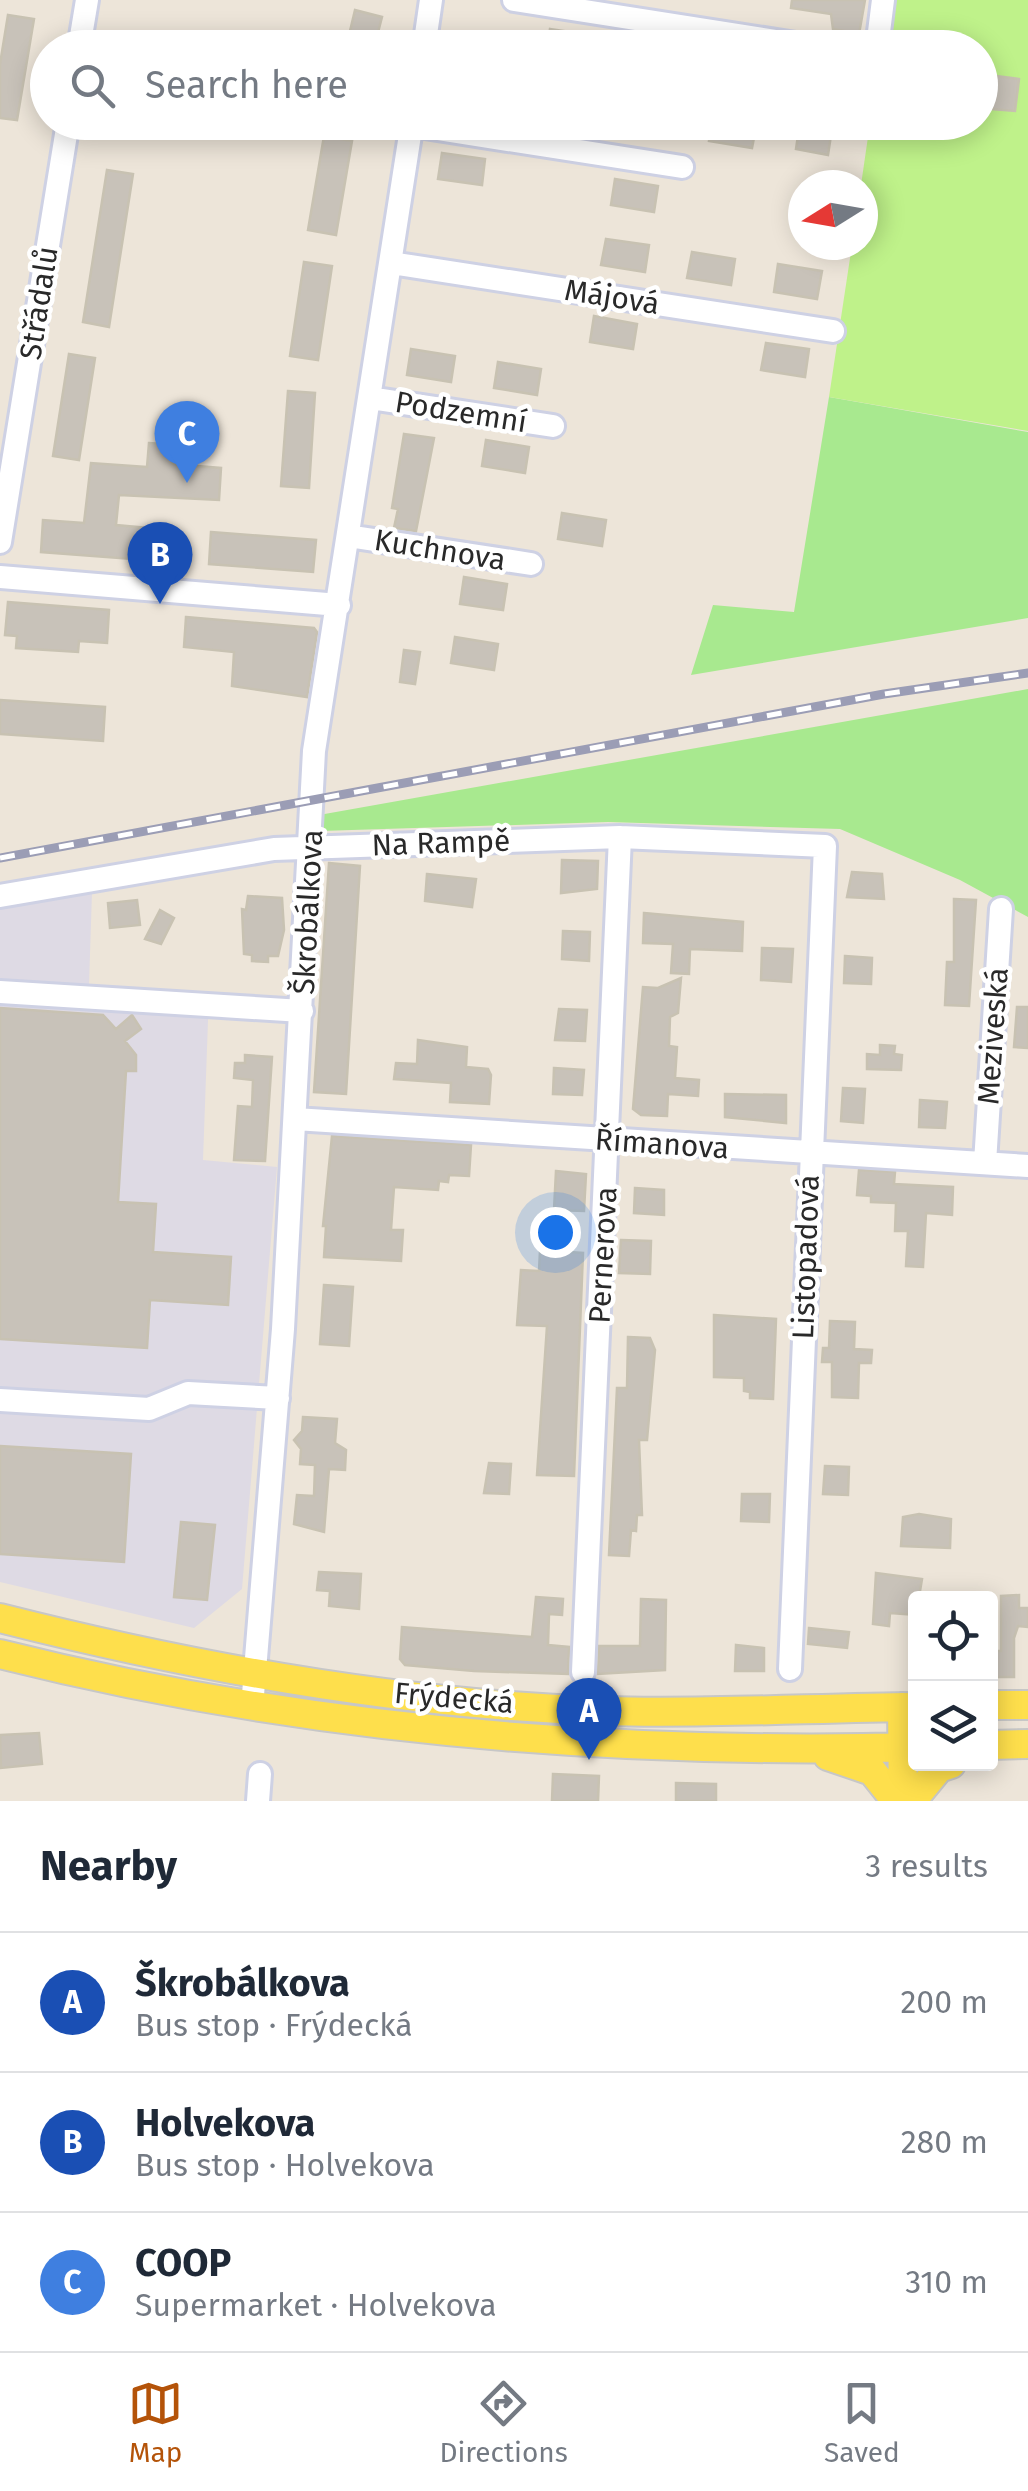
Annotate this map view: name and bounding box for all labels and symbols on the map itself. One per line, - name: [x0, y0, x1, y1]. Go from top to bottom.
- north arrow: [788, 170, 878, 260]
- street label: Střádalů: [12, 244, 66, 362]
- street label: Májová: [562, 272, 662, 322]
- street label: Podzemní: [393, 384, 529, 440]
- pin: C: [154, 400, 220, 483]
- pin: B: [128, 522, 192, 604]
- street label: Kuchnova: [372, 522, 508, 578]
- street label: Na Rampě: [371, 823, 511, 863]
- street label: Škrobálkova: [286, 828, 330, 996]
- street label: Meziveská: [970, 966, 1016, 1106]
- street label: Římanova: [594, 1121, 730, 1167]
- street label: Listopadová: [785, 1174, 827, 1340]
- street label: Pernerova: [581, 1186, 625, 1324]
- your location: [530, 1207, 581, 1258]
- street label: Frýdecká: [393, 1675, 515, 1721]
- pin: A: [556, 1678, 622, 1760]

